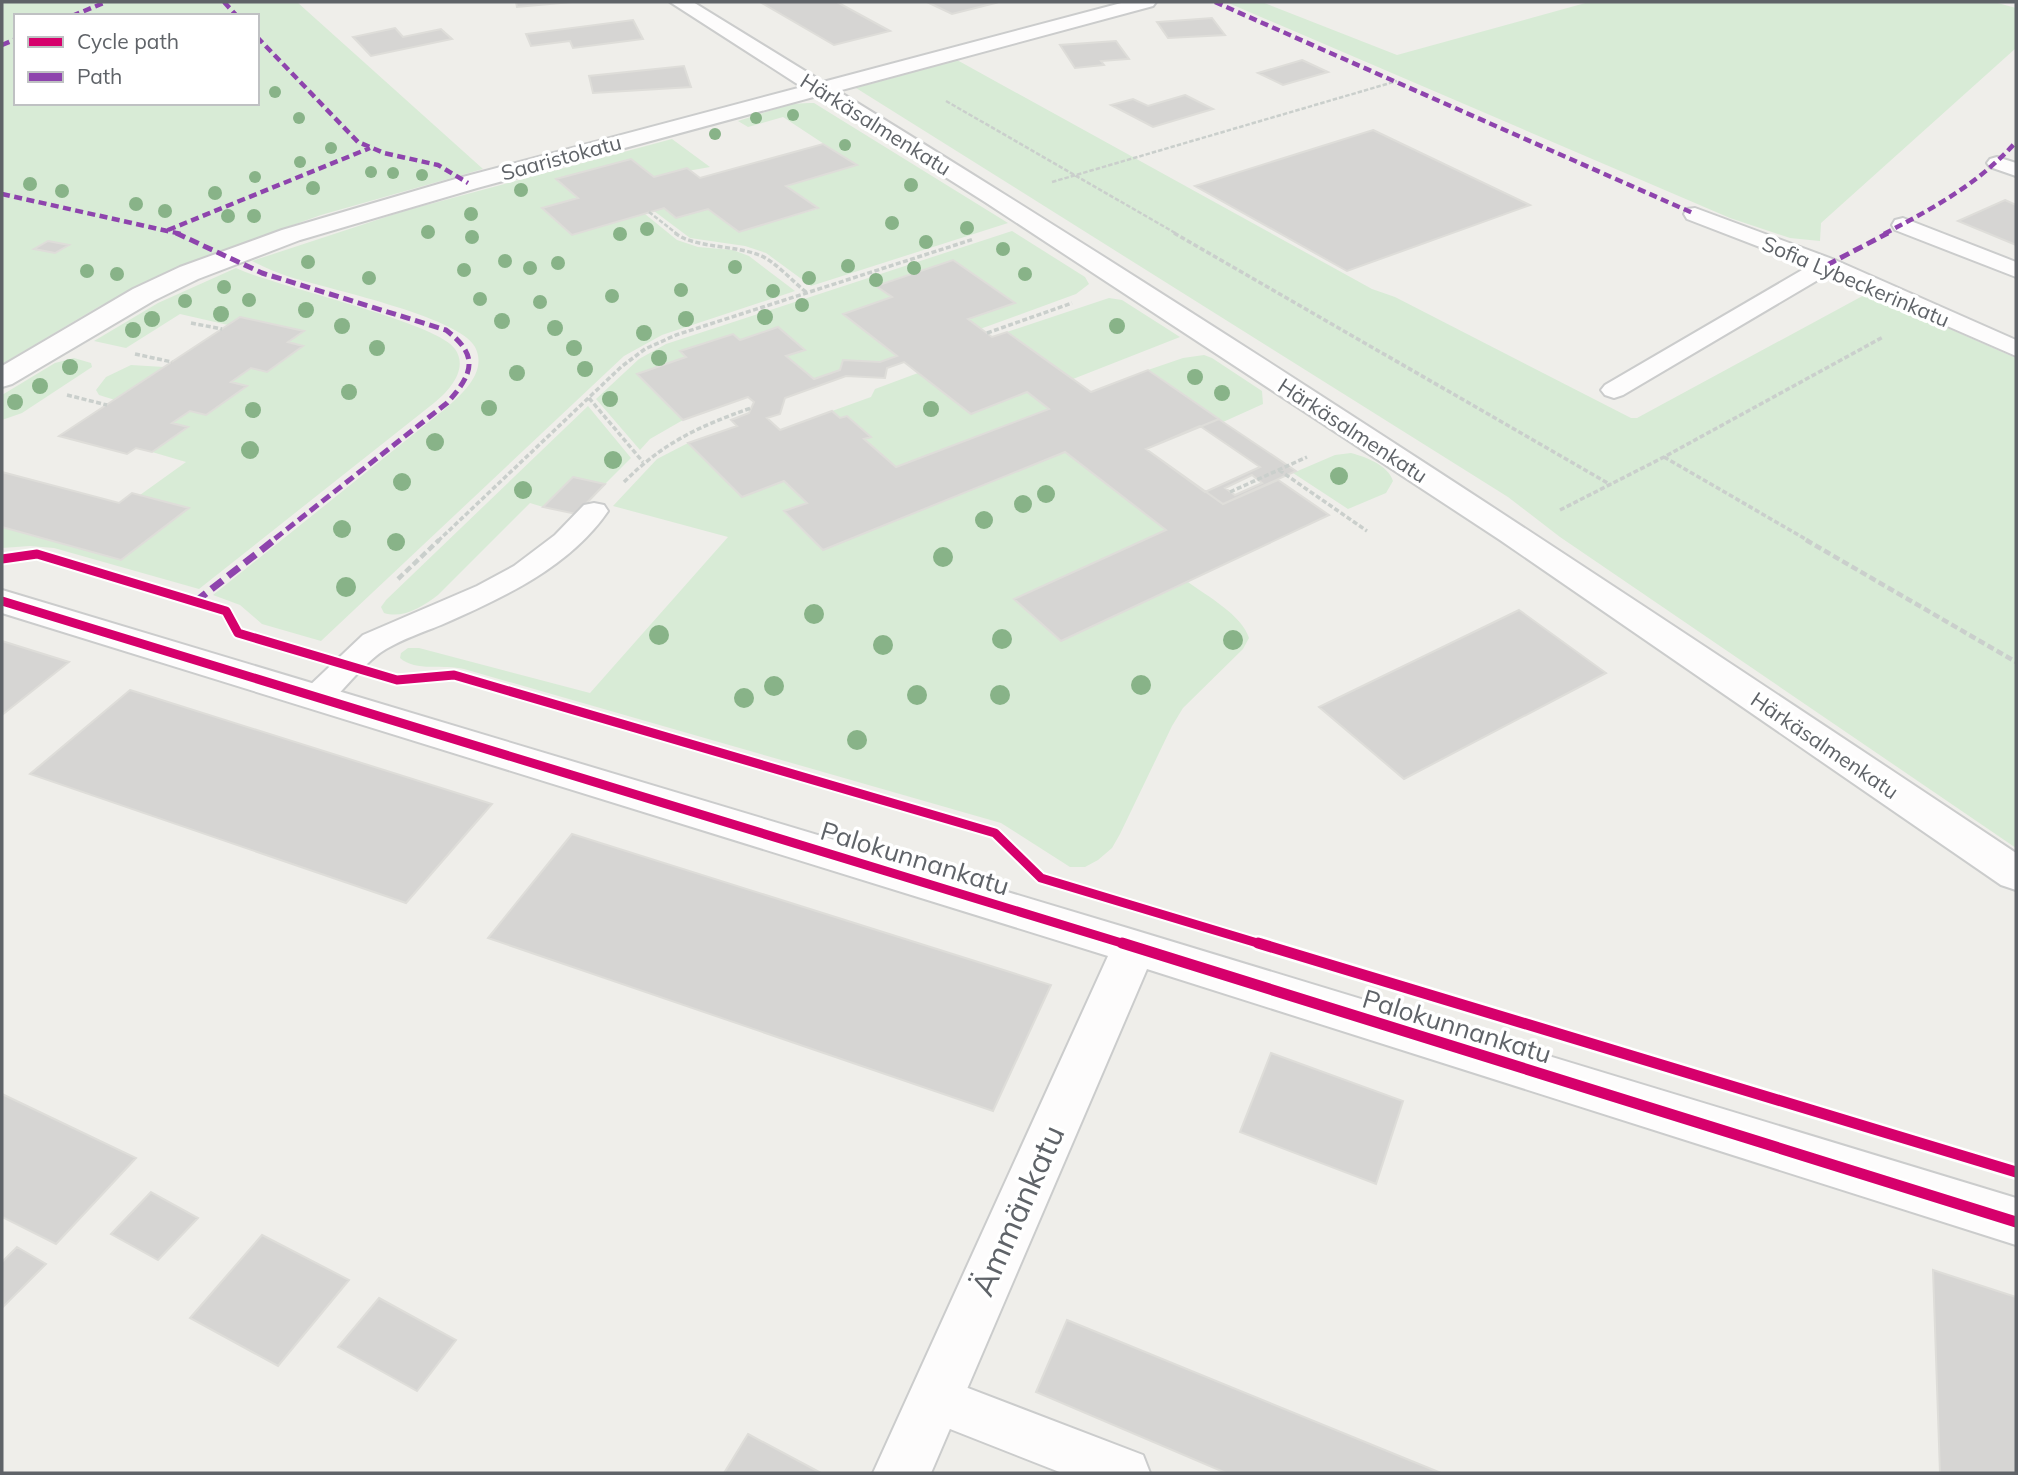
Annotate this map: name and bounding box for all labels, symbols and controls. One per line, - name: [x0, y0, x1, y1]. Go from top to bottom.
- legend: [14, 14, 259, 105]
- text: Cycle path: [77, 28, 179, 54]
- text: Path: [77, 63, 122, 89]
- street label: Härkäsalmenkatu: [796, 67, 956, 181]
- street label: Saaristokatu: [498, 128, 624, 186]
- street label: Sofia Lybeckerinkatu: [1758, 230, 1954, 332]
- street label: Härkäsalmenkatu: [1274, 372, 1432, 488]
- street label: Härkäsalmenkatu: [1746, 686, 1904, 804]
- street label: Palokunnankatu: [817, 814, 1013, 902]
- street label: Palokunnankatu: [1359, 982, 1555, 1070]
- street label: Ämmänkatu: [962, 1118, 1072, 1302]

